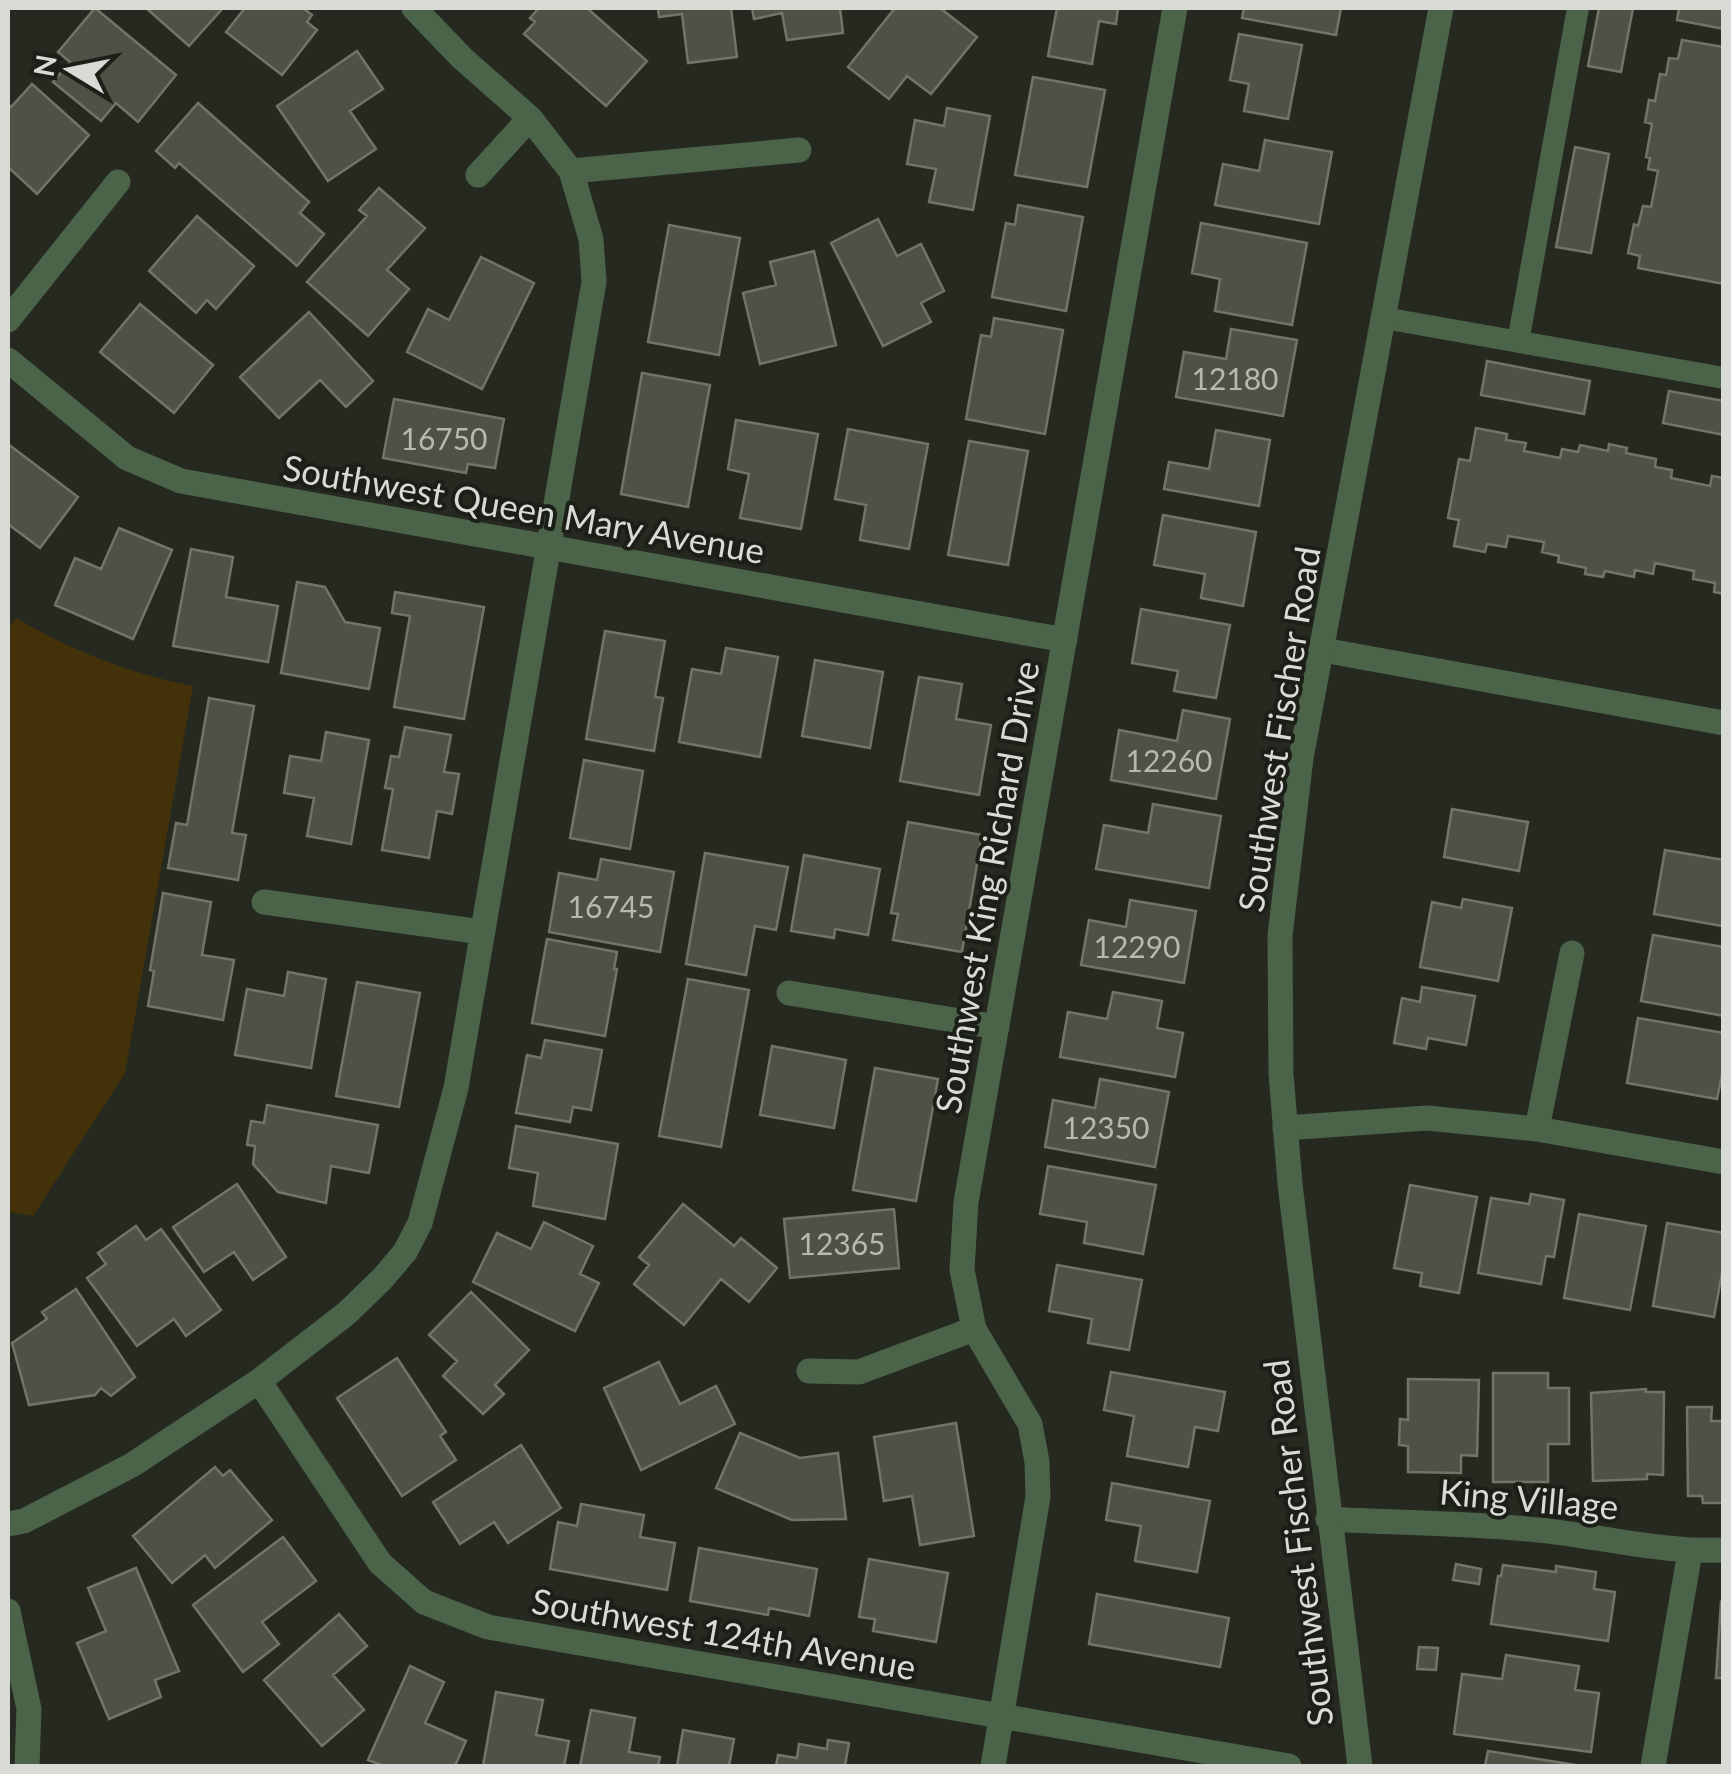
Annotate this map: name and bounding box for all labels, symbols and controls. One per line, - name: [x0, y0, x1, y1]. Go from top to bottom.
- north arrow: [20, 20, 120, 120]
- text: N: [26, 52, 63, 79]
- house number: 12180: [1191, 360, 1279, 396]
- house number: 16750: [400, 420, 488, 456]
- street label: Southwest Queen Mary Avenue: [280, 445, 768, 571]
- street label: Southwest Fischer Road: [1228, 543, 1328, 915]
- street label: Southwest King Richard Drive: [925, 657, 1047, 1117]
- house number: 12260: [1125, 742, 1213, 778]
- house number: 16745: [567, 888, 655, 924]
- house number: 12290: [1093, 928, 1181, 964]
- house number: 12350: [1062, 1109, 1150, 1145]
- house number: 12365: [798, 1225, 886, 1261]
- street label: Southwest Fischer Road: [1254, 1357, 1340, 1729]
- street label: King Village: [1438, 1469, 1620, 1527]
- street label: Southwest 124th Avenue: [529, 1579, 919, 1687]

